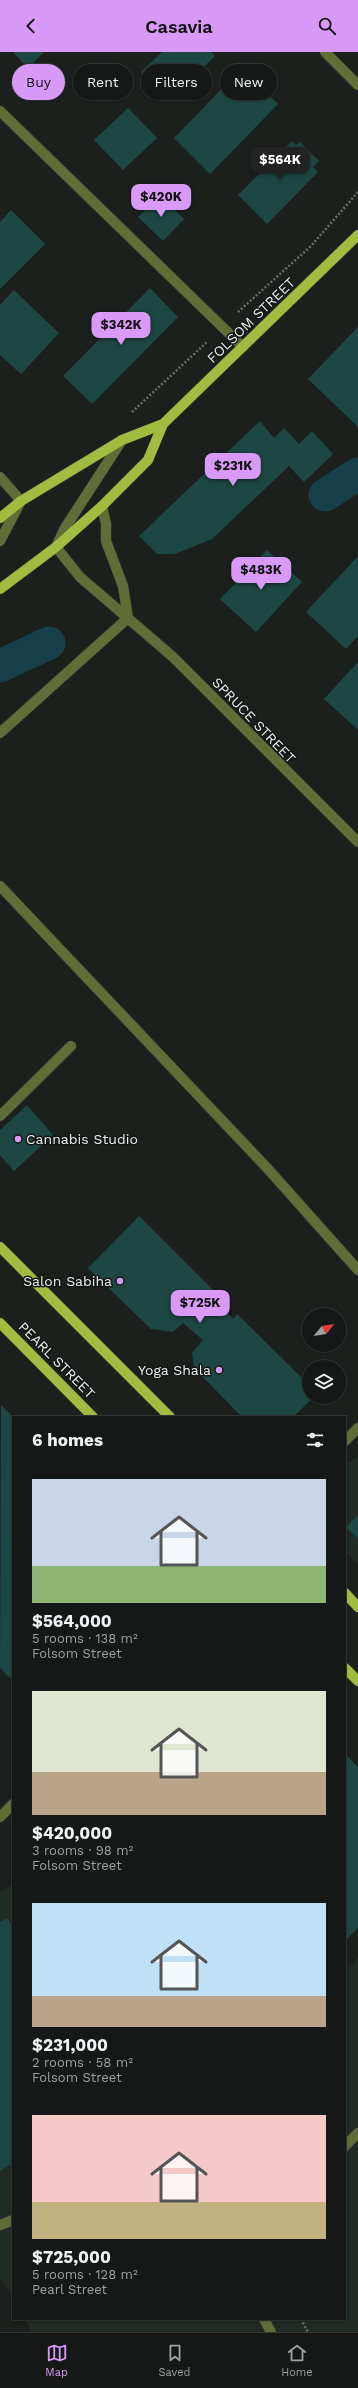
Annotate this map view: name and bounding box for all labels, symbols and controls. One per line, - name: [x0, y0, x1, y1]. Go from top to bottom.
- icon: back: [20, 15, 42, 37]
- icon: search: [316, 15, 338, 37]
- text: Casavia: [145, 16, 213, 37]
- chip: Buy: [12, 64, 65, 100]
- chip: Rent: [73, 64, 133, 100]
- chip: Filters: [141, 64, 212, 100]
- chip: New: [220, 64, 277, 100]
- pin: $564K: [252, 147, 308, 181]
- text: $564K: [259, 152, 301, 167]
- pin: $420K: [133, 184, 189, 218]
- text: $420K: [140, 189, 182, 204]
- street label: FOLSOM STREET: [204, 274, 299, 366]
- pin: $342K: [93, 312, 149, 346]
- text: $342K: [100, 317, 142, 332]
- pin: $231K: [205, 453, 261, 487]
- text: $231K: [214, 458, 252, 473]
- pin: $483K: [233, 557, 289, 591]
- text: $483K: [240, 562, 282, 577]
- street label: SPRUCE STREET: [209, 674, 299, 766]
- place label: Cannabis Studio: [26, 1131, 138, 1147]
- marker: Cannabis Studio: [13, 1134, 23, 1144]
- place label: Salon Sabiha: [23, 1273, 112, 1289]
- marker: Salon Sabiha: [115, 1276, 125, 1286]
- pin: $725K: [172, 1290, 228, 1324]
- text: $725K: [180, 1295, 220, 1310]
- north arrow: [302, 1308, 346, 1352]
- map controls: [302, 1308, 346, 1404]
- street label: PEARL STREET: [15, 1318, 99, 1402]
- button: layers: [302, 1360, 346, 1404]
- place label: Yoga Shala: [138, 1362, 211, 1378]
- marker: Yoga Shala: [214, 1365, 224, 1375]
- icon: filters: [304, 1429, 326, 1451]
- text: 6 homes: [32, 1430, 103, 1450]
- icon: home: [143, 1505, 215, 1577]
- text: $564,000: [32, 1611, 112, 1631]
- text: 5 rooms · 138 m²: [32, 1631, 138, 1646]
- text: Folsom Street: [32, 1646, 122, 1661]
- icon: home: [143, 1717, 215, 1789]
- text: $420,000: [32, 1823, 112, 1843]
- text: 3 rooms · 98 m²: [32, 1843, 133, 1858]
- text: Folsom Street: [32, 1858, 122, 1873]
- icon: home: [143, 1929, 215, 2001]
- text: $231,000: [32, 2035, 108, 2055]
- text: 2 rooms · 58 m²: [32, 2055, 133, 2070]
- text: Folsom Street: [32, 2070, 122, 2085]
- icon: home: [143, 2141, 215, 2213]
- text: $725,000: [32, 2247, 111, 2267]
- text: 5 rooms · 128 m²: [32, 2267, 138, 2282]
- text: Pearl Street: [32, 2282, 107, 2297]
- tab: Map: [45, 2342, 68, 2379]
- tab: Saved: [159, 2342, 190, 2379]
- tab: Home: [281, 2342, 313, 2379]

